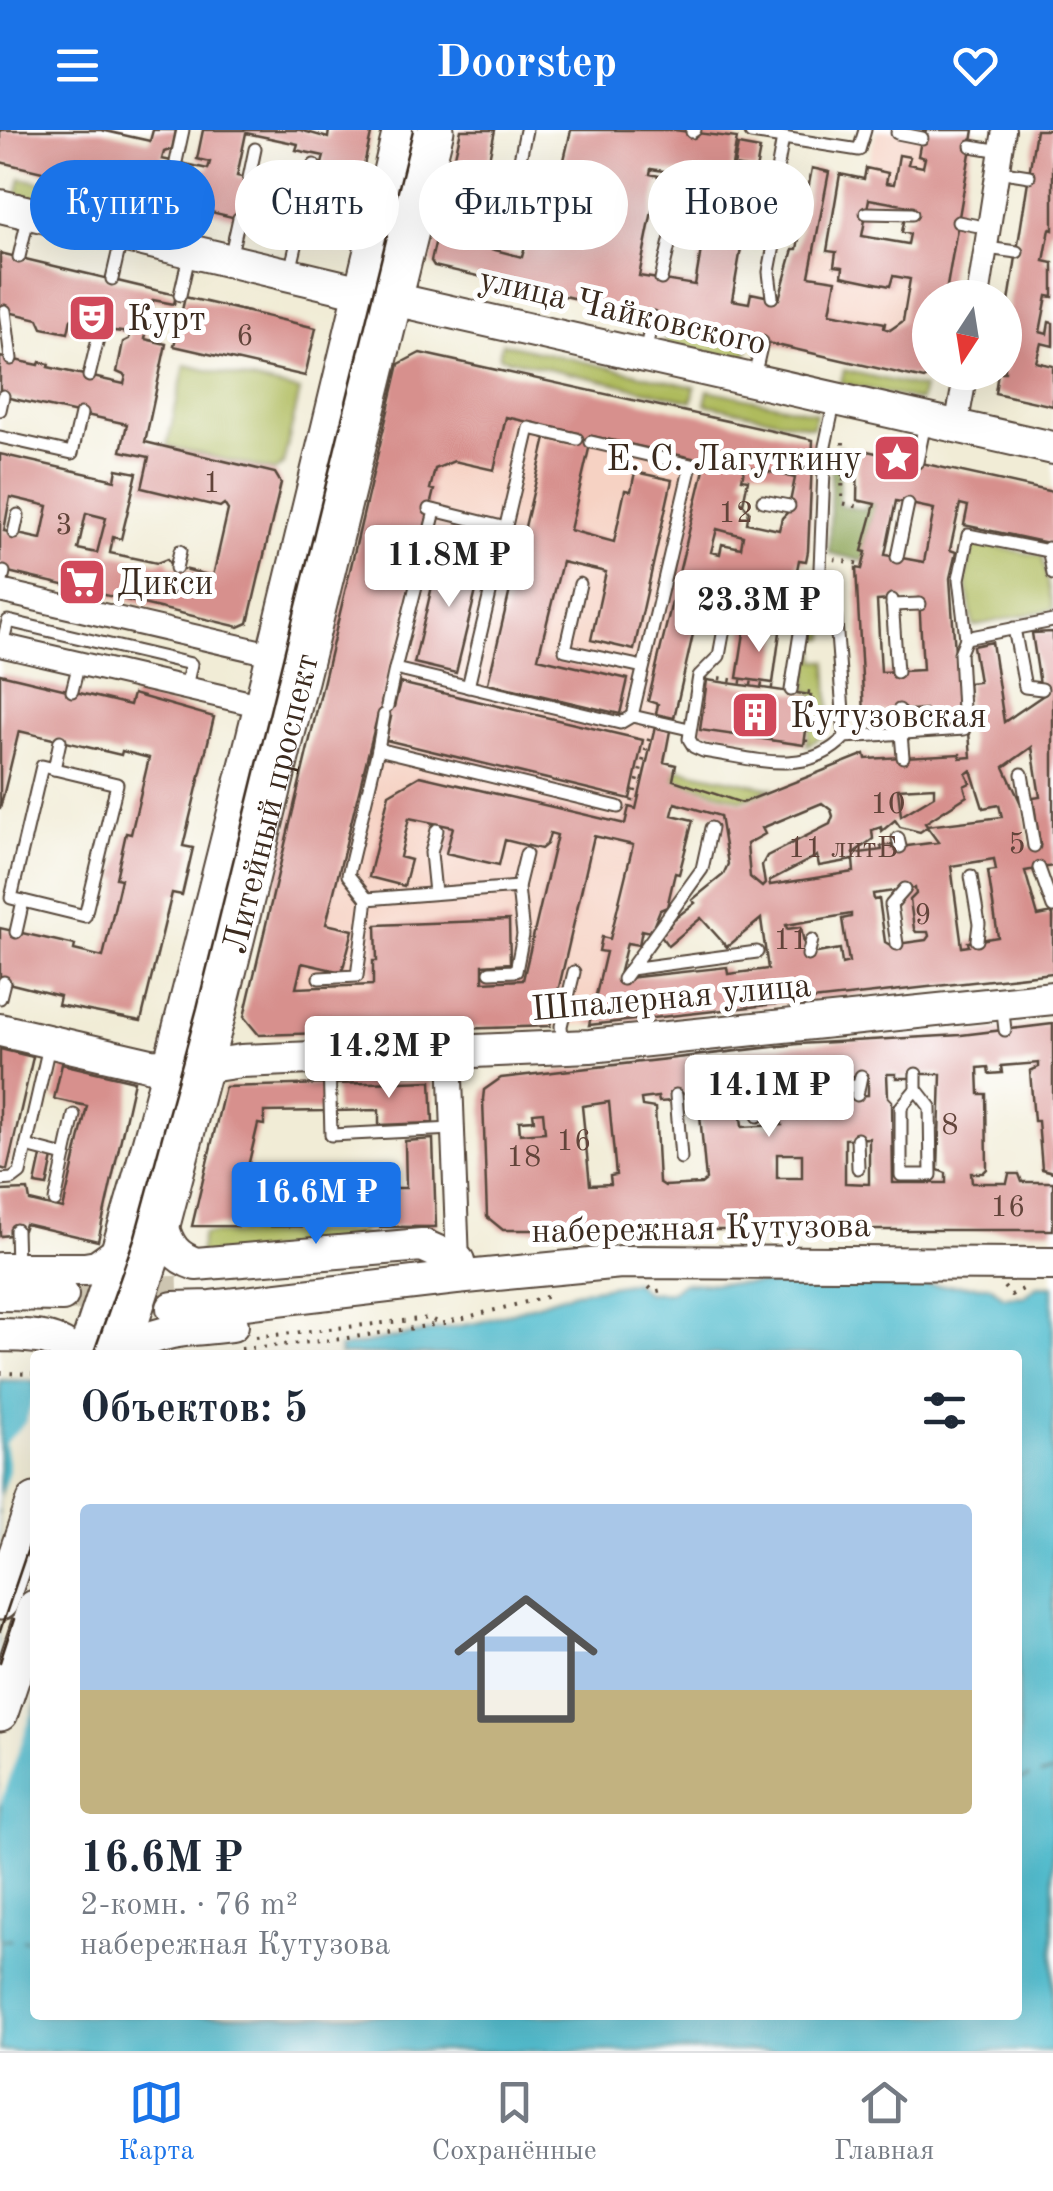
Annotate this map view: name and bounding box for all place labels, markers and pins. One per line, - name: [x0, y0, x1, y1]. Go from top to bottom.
- theatre icon: Курт: [66, 292, 118, 344]
- place label: Курт: [127, 303, 206, 338]
- place icon: Е. С. Лагуткину: [871, 432, 923, 484]
- place label: Е. С. Лагуткину: [606, 443, 862, 478]
- pin: 11.8M ₽: [357, 525, 541, 610]
- supermarket icon: Дикси: [56, 556, 108, 608]
- place label: Дикси: [117, 567, 213, 602]
- pin: 23.3M ₽: [667, 570, 851, 655]
- building icon: Кутузовская: [729, 689, 781, 741]
- place label: Кутузовская: [790, 700, 987, 735]
- pin: 14.2M ₽: [297, 1016, 481, 1101]
- pin: 14.1M ₽: [677, 1055, 861, 1140]
- pin: 16.6M ₽: [224, 1162, 408, 1247]

